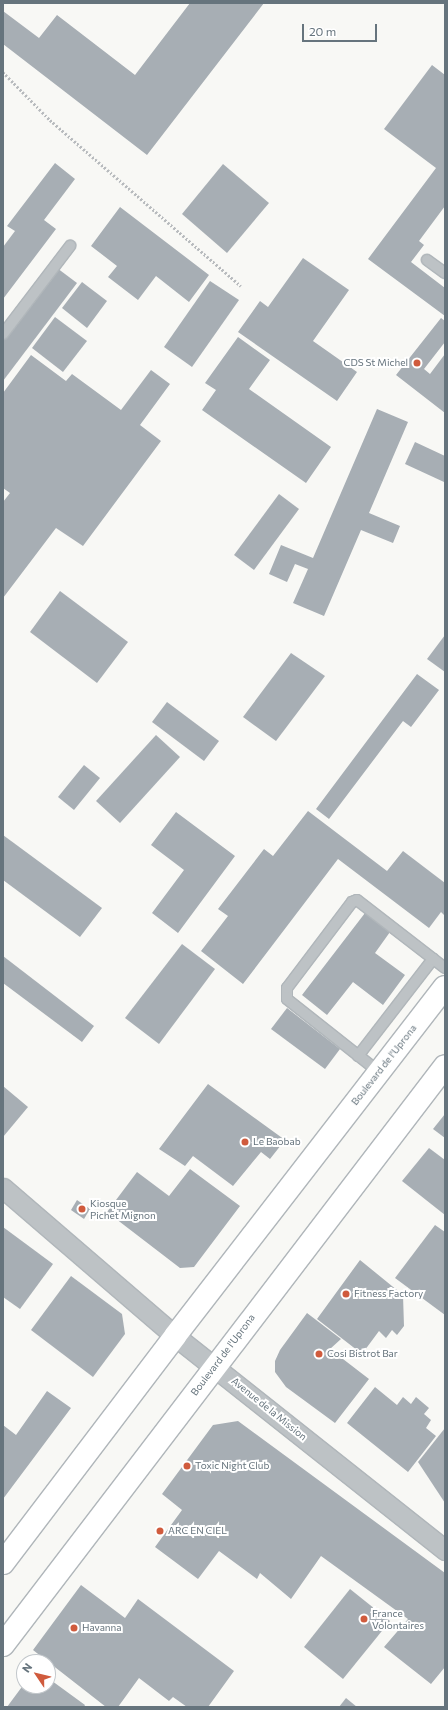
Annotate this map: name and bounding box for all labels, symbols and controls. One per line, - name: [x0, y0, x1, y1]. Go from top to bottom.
- scale bar: [304, 16, 379, 42]
- text: 20 m: [309, 24, 336, 38]
- place label: CDS St Michel: [344, 357, 408, 369]
- marker: CDS St Michel: [411, 357, 423, 369]
- street label: Boulevard de l'Uprona: [349, 1022, 419, 1108]
- place label: Le Baobab: [253, 1136, 301, 1148]
- marker: Le Baobab: [240, 1137, 250, 1147]
- place label: Kiosque Pichet Mignon: [90, 1197, 156, 1220]
- marker: Kiosque Pichet Mignon: [77, 1204, 87, 1214]
- place label: Fitness Factory: [354, 1288, 423, 1300]
- marker: Fitness Factory: [341, 1289, 351, 1299]
- street label: Boulevard de l'Uprona: [188, 1312, 258, 1398]
- place label: Cosi Bistrot Bar: [327, 1348, 398, 1360]
- marker: Cosi Bistrot Bar: [314, 1349, 324, 1359]
- street label: Avenue de la Mission: [229, 1375, 309, 1443]
- place label: Toxic Night Club: [195, 1460, 269, 1472]
- marker: Toxic Night Club: [182, 1461, 192, 1471]
- place label: ARC EN CIEL: [168, 1525, 227, 1537]
- marker: ARC EN CIEL: [155, 1526, 165, 1536]
- place label: France Volontaires: [372, 1607, 424, 1630]
- marker: France Volontaires: [359, 1614, 369, 1624]
- place label: Havanna: [82, 1622, 122, 1634]
- marker: Havanna: [69, 1623, 79, 1633]
- north arrow: [16, 1654, 56, 1694]
- text: N: [19, 1660, 34, 1675]

